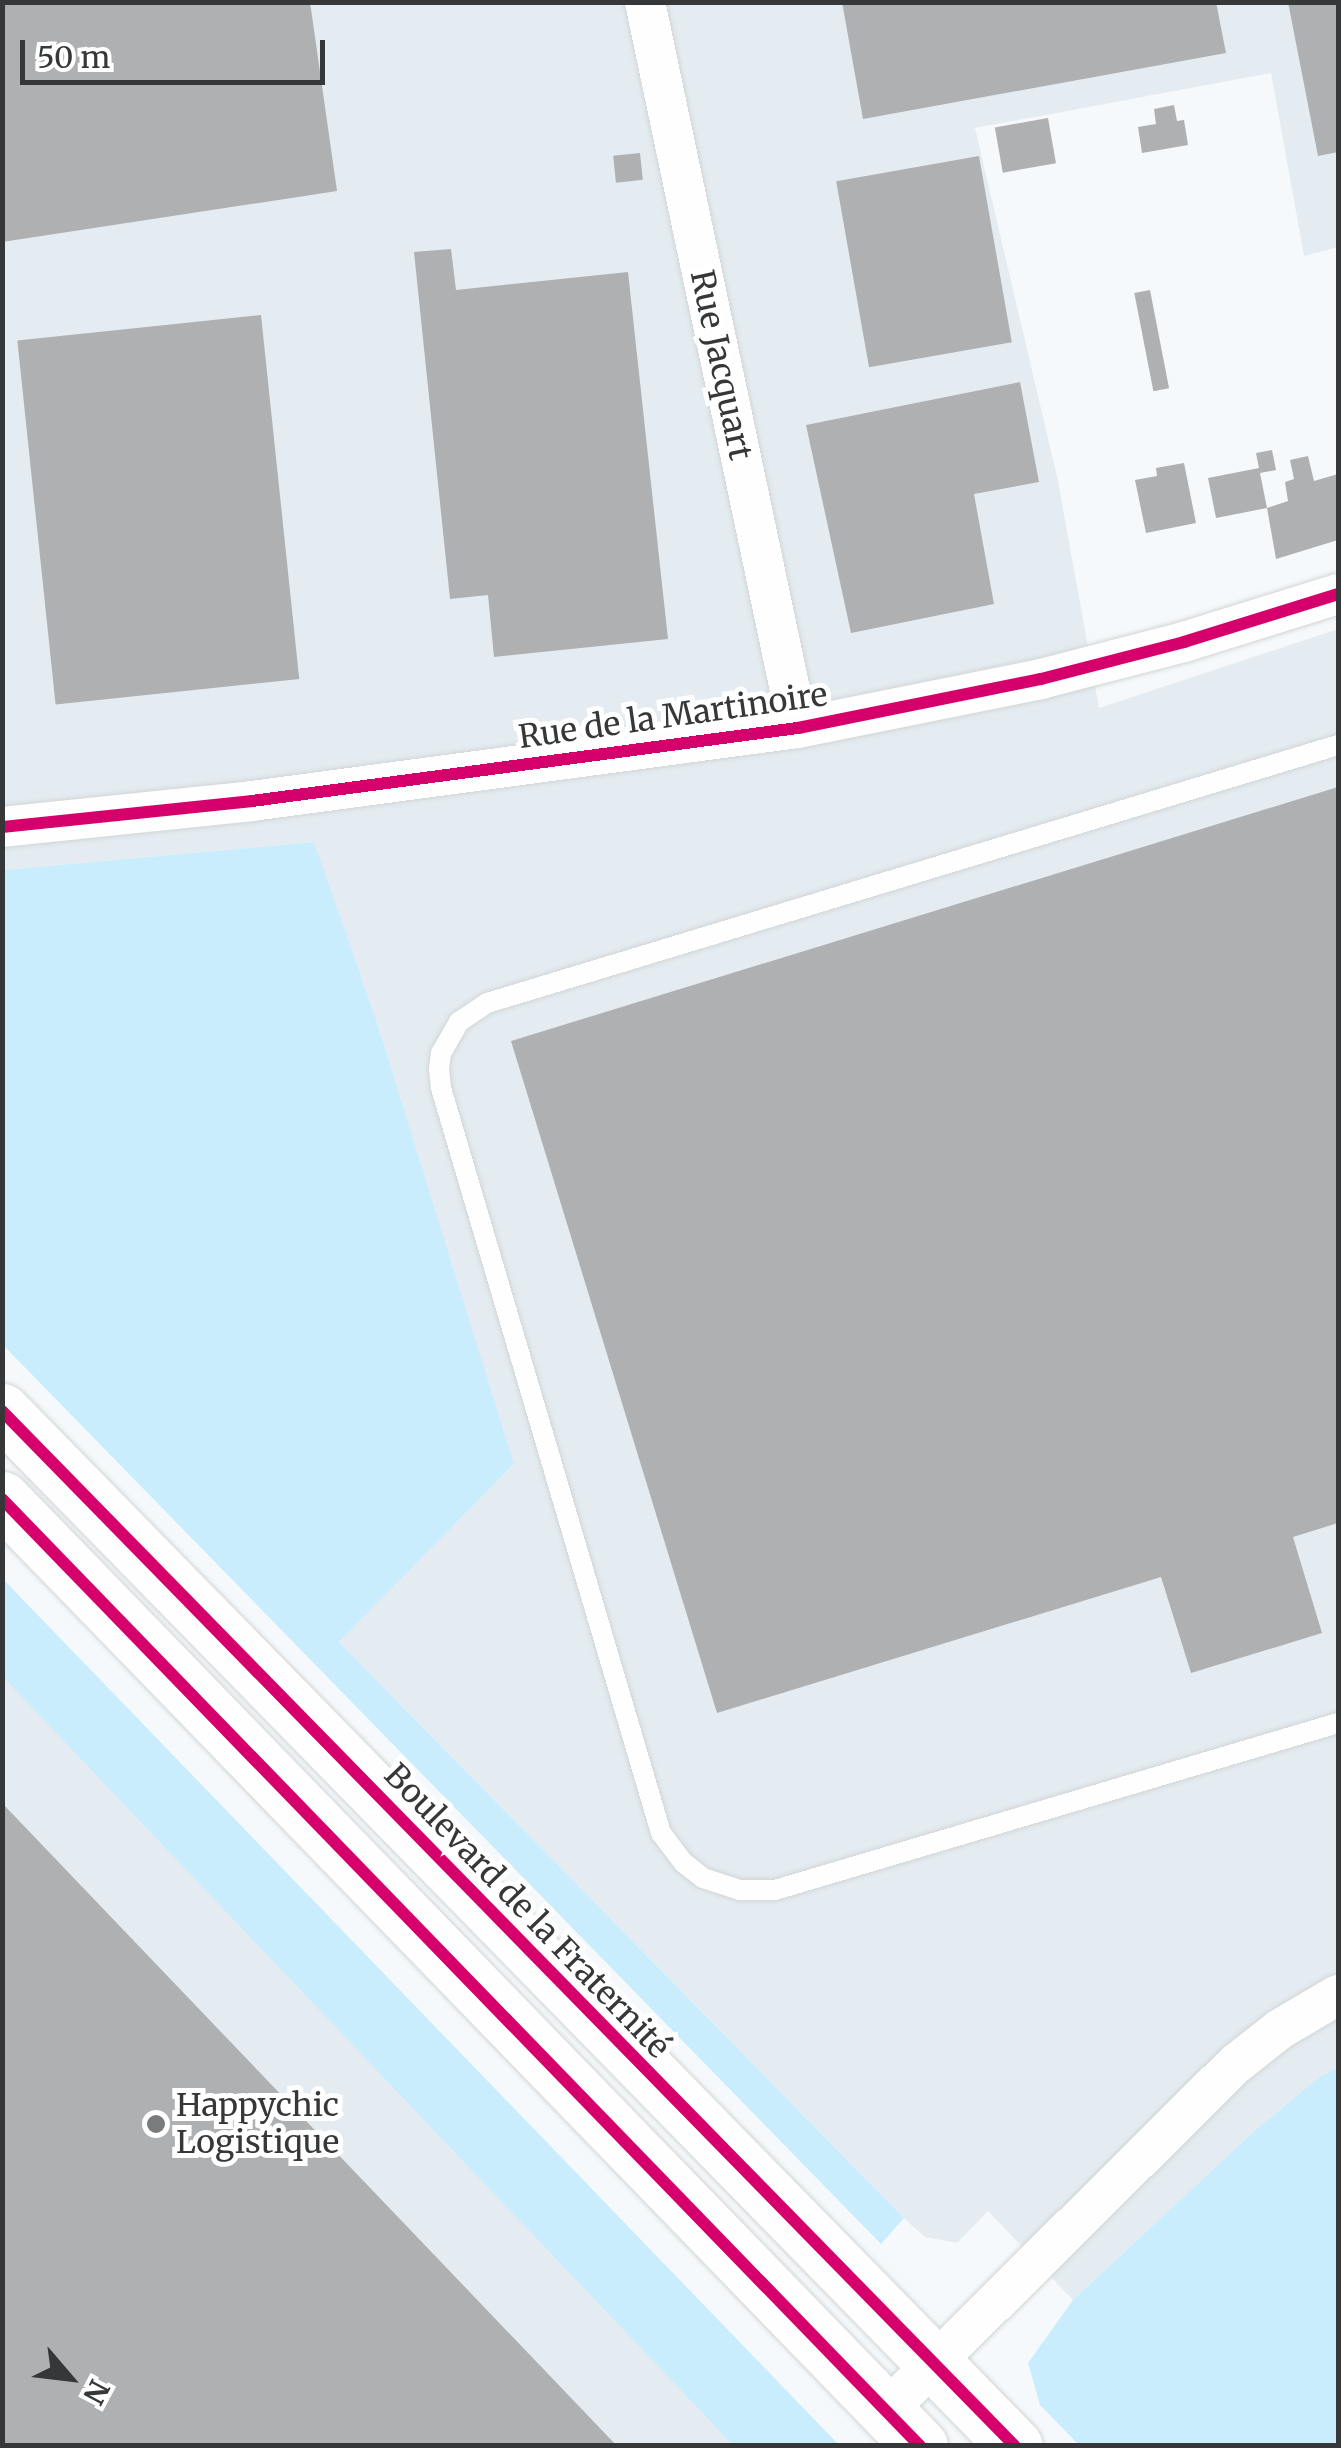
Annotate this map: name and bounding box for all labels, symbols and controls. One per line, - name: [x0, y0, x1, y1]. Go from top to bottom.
- scale bar: [25, 20, 330, 82]
- text: 50 m: [37, 38, 110, 76]
- street label: Rue Jacquart: [682, 267, 760, 463]
- street label: Rue de la Martinoire: [516, 675, 830, 757]
- street label: Boulevard de la Fraternité: [376, 1756, 678, 2066]
- place label: Happychic Logistique: [176, 2087, 339, 2162]
- marker: Happychic Logistique: [145, 2113, 167, 2135]
- north arrow: [20, 2328, 120, 2428]
- text: N: [75, 2374, 118, 2410]

